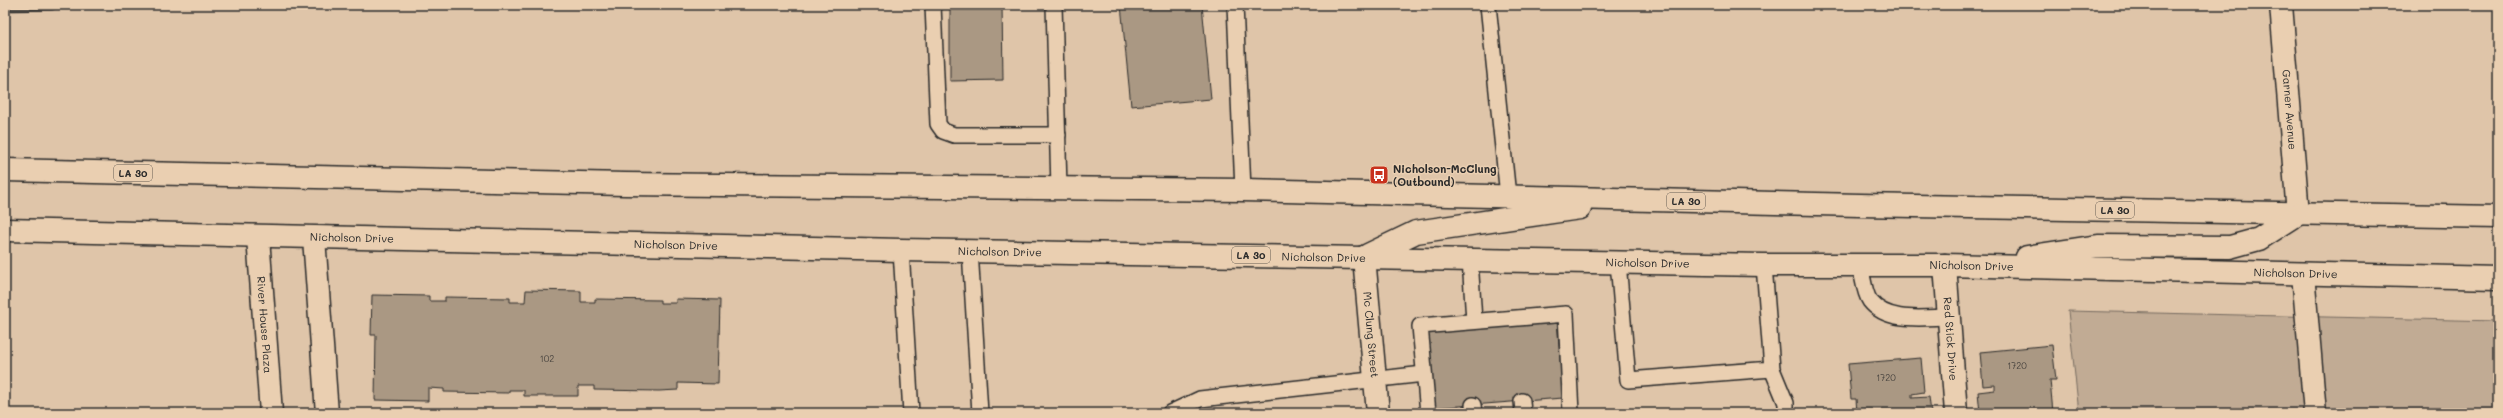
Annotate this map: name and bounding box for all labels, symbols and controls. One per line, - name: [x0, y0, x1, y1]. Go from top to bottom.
- street label: Garner Avenue: [2279, 69, 2301, 151]
- place label: Nicholson-McClung (Outbound): [1393, 161, 1497, 189]
- bus stop icon: Nicholson-McClung (Outbound): [1368, 164, 1390, 186]
- road number: LA 30: [114, 165, 152, 181]
- road number: LA 30: [1667, 193, 1705, 209]
- road number: LA 30: [2096, 202, 2134, 218]
- street label: Nicholson Drive: [310, 229, 394, 246]
- street label: Nicholson Drive: [634, 236, 718, 253]
- street label: Nicholson Drive: [958, 243, 1042, 259]
- road number: LA 30: [1232, 247, 1270, 263]
- street label: Nicholson Drive: [1282, 249, 1366, 265]
- street label: Nicholson Drive: [1605, 254, 1690, 271]
- street label: Nicholson Drive: [1930, 257, 2014, 274]
- street label: Nicholson Drive: [2253, 264, 2338, 281]
- street label: River House Plaza: [254, 276, 276, 374]
- street label: Mc Clung Street: [1360, 291, 1383, 379]
- street label: Red Stick Drive: [1940, 296, 1962, 381]
- house number: 102: [540, 353, 554, 364]
- house number: 1720: [2007, 360, 2027, 371]
- house number: 1720: [1876, 372, 1896, 383]

